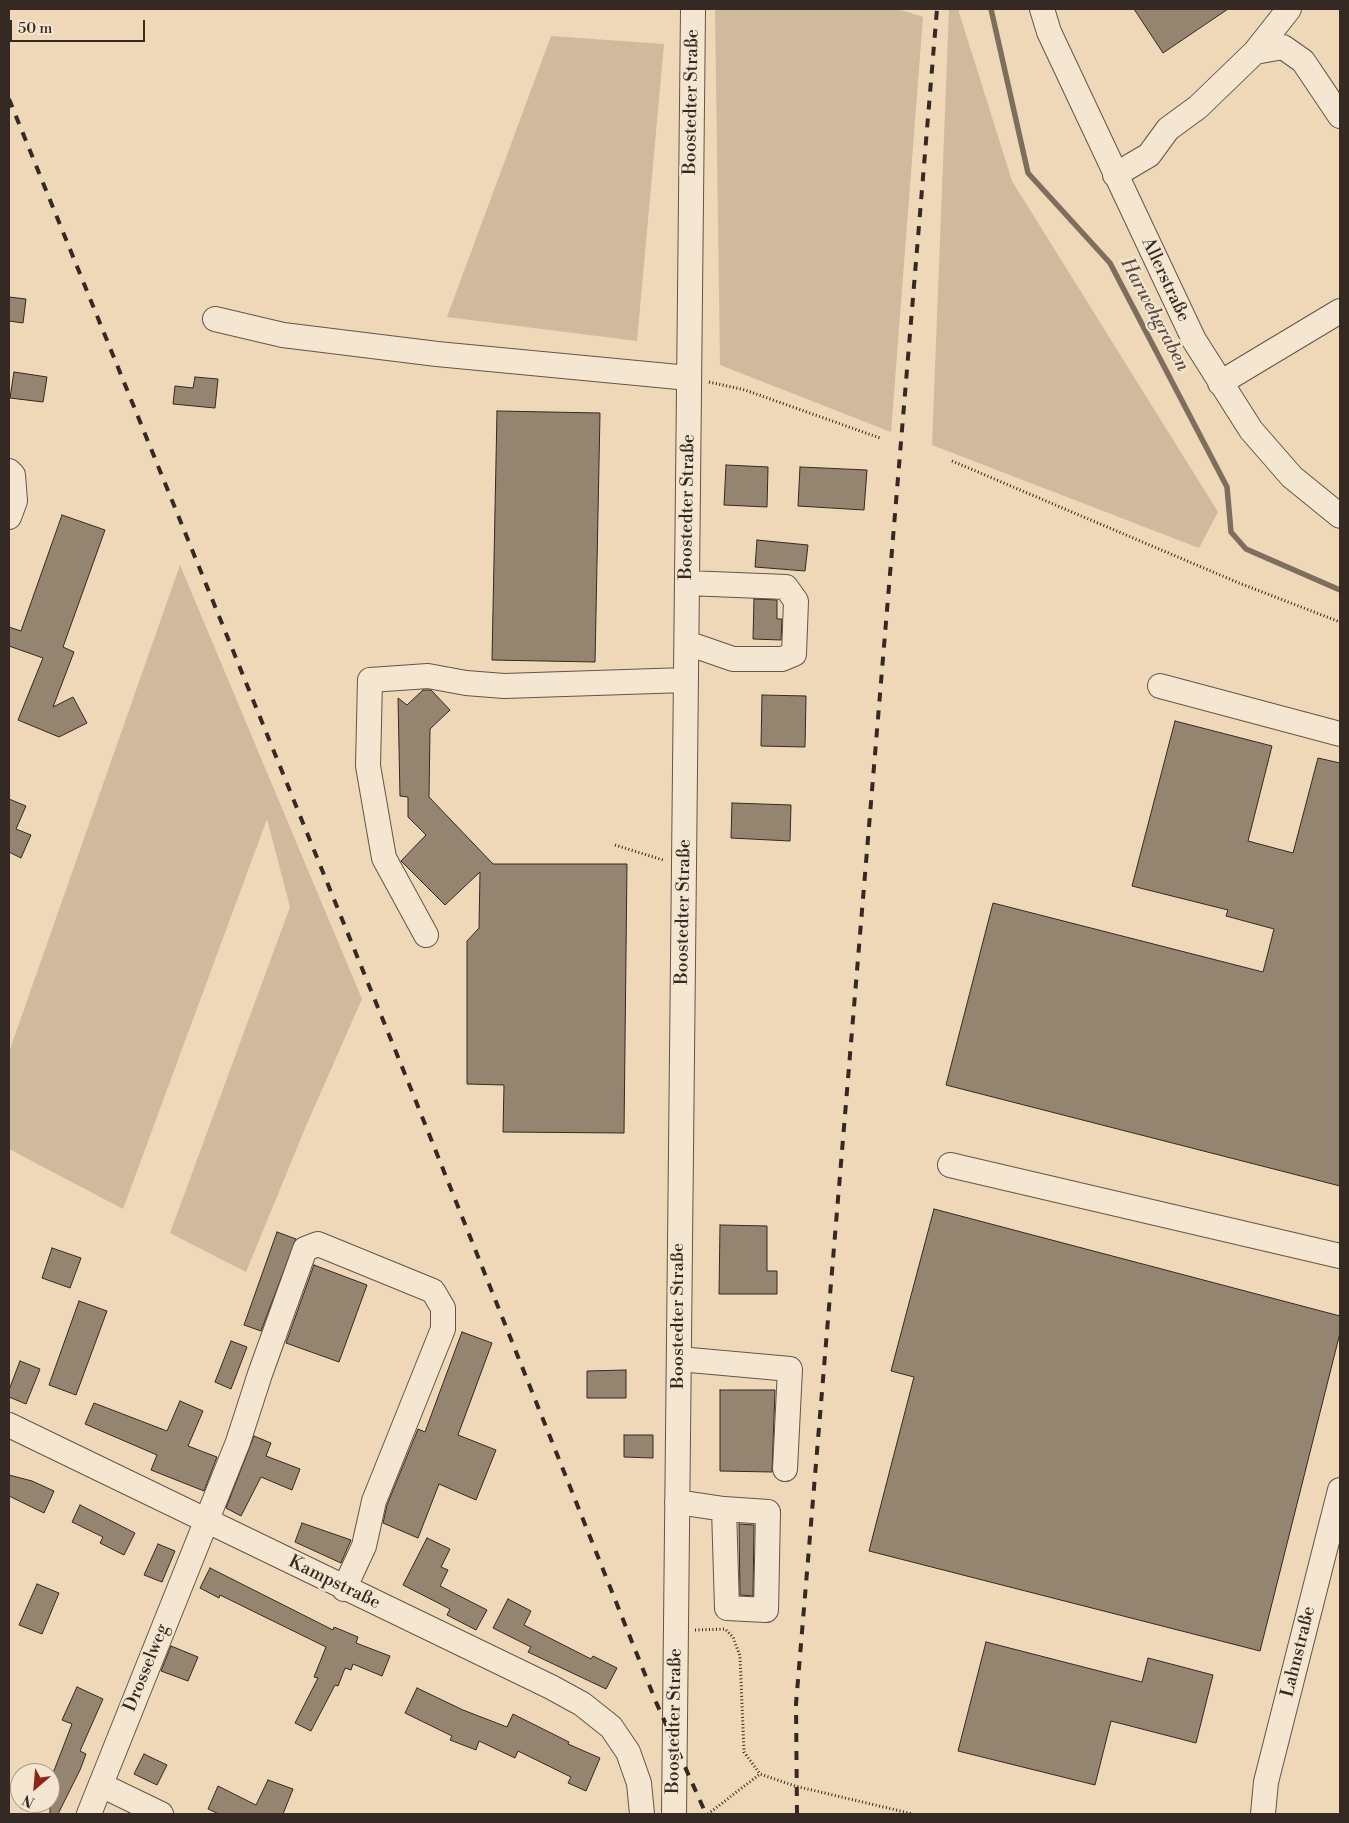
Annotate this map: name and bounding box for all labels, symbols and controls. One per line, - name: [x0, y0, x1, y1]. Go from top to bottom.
- scale bar: [12, 10, 148, 42]
- text: 50 m: [18, 19, 52, 38]
- street label: Boostedter Straße: [680, 29, 704, 175]
- street label: Allerstraße: [1136, 235, 1194, 325]
- water label: Harwehgraben: [1115, 254, 1193, 376]
- street label: Boostedter Straße: [676, 434, 700, 580]
- street label: Boostedter Straße: [672, 839, 696, 985]
- street label: Boostedter Straße: [668, 1243, 690, 1389]
- street label: Kampstraße: [285, 1551, 383, 1615]
- street label: Lahnstraße: [1277, 1604, 1321, 1700]
- street label: Drosselweg: [120, 1621, 174, 1715]
- street label: Boostedter Straße: [663, 1648, 687, 1794]
- north arrow: [10, 1763, 60, 1813]
- text: N: [20, 1790, 38, 1811]

